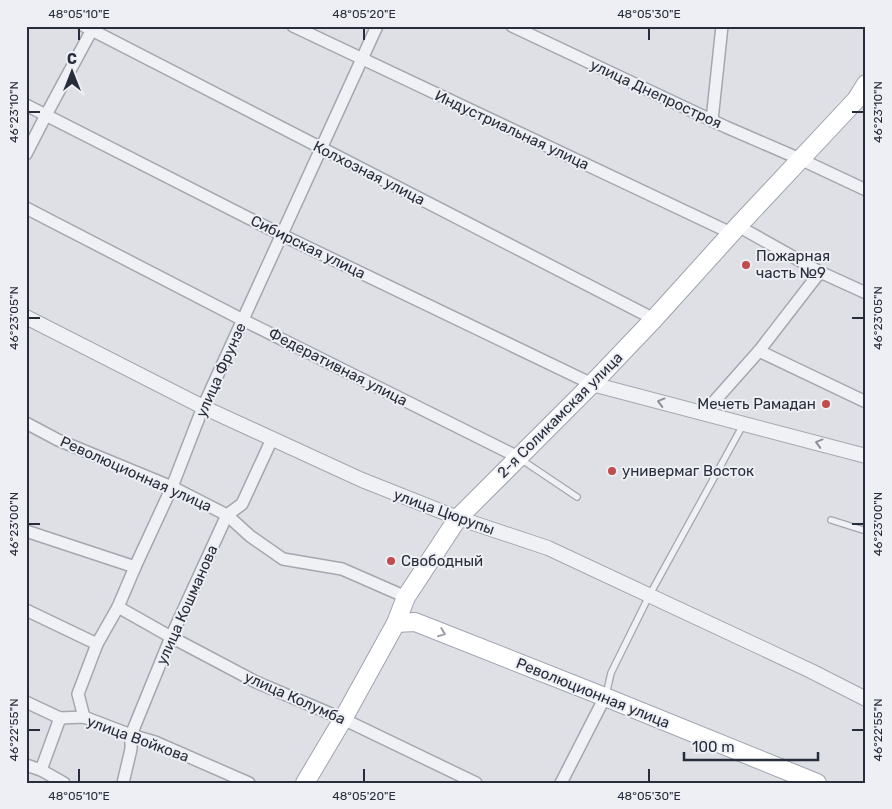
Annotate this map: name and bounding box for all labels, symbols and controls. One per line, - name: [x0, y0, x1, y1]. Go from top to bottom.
- text: 48°05'10"E: [48, 7, 110, 21]
- text: 48°05'20"E: [332, 7, 396, 21]
- text: 48°05'30"E: [617, 7, 681, 21]
- north arrow: [48, 48, 98, 98]
- text: С: [67, 51, 77, 68]
- street label: улица Днепростроя: [587, 56, 725, 132]
- text: 46°23'10"N: [7, 81, 21, 143]
- text: 46°23'10"N: [871, 81, 885, 143]
- street label: Индустриальная улица: [432, 86, 592, 174]
- street label: Колхозная улица: [310, 137, 428, 209]
- street label: Сибирская улица: [248, 211, 368, 283]
- place label: Пожарная часть №9: [756, 247, 830, 282]
- marker: Пожарная часть №9: [740, 259, 752, 271]
- text: 46°23'05"N: [7, 286, 21, 350]
- text: 46°23'05"N: [871, 286, 885, 350]
- street label: улица Фрунзе: [192, 320, 250, 420]
- street label: Федеративная улица: [266, 324, 410, 410]
- street label: 2-я Соликамская улица: [494, 349, 626, 481]
- place label: Мечеть Рамадан: [697, 395, 816, 413]
- one-way arrow: [658, 397, 666, 407]
- marker: Мечеть Рамадан: [820, 398, 832, 410]
- street label: Революционная улица: [57, 432, 215, 516]
- one-way arrow: [814, 438, 823, 449]
- place label: универмаг Восток: [622, 462, 754, 480]
- marker: универмаг Восток: [606, 465, 618, 477]
- street label: улица Цюрупы: [391, 485, 497, 539]
- text: 46°23'00"N: [7, 492, 21, 556]
- text: 46°23'00"N: [871, 492, 885, 556]
- street label: улица Кошманова: [152, 542, 222, 668]
- place label: Свободный: [401, 552, 483, 570]
- marker: Свободный: [385, 555, 397, 567]
- one-way arrow: [438, 627, 446, 637]
- street label: Революционная улица: [514, 654, 672, 732]
- street label: улица Колумба: [242, 668, 348, 728]
- text: 46°22'55"N: [7, 698, 21, 762]
- text: 46°22'55"N: [871, 698, 885, 762]
- street label: улица Войкова: [84, 712, 192, 766]
- scale bar: [684, 729, 818, 761]
- text: 100 m: [692, 738, 734, 756]
- text: 48°05'10"E: [48, 789, 110, 803]
- text: 48°05'20"E: [332, 789, 396, 803]
- text: 48°05'30"E: [617, 789, 681, 803]

